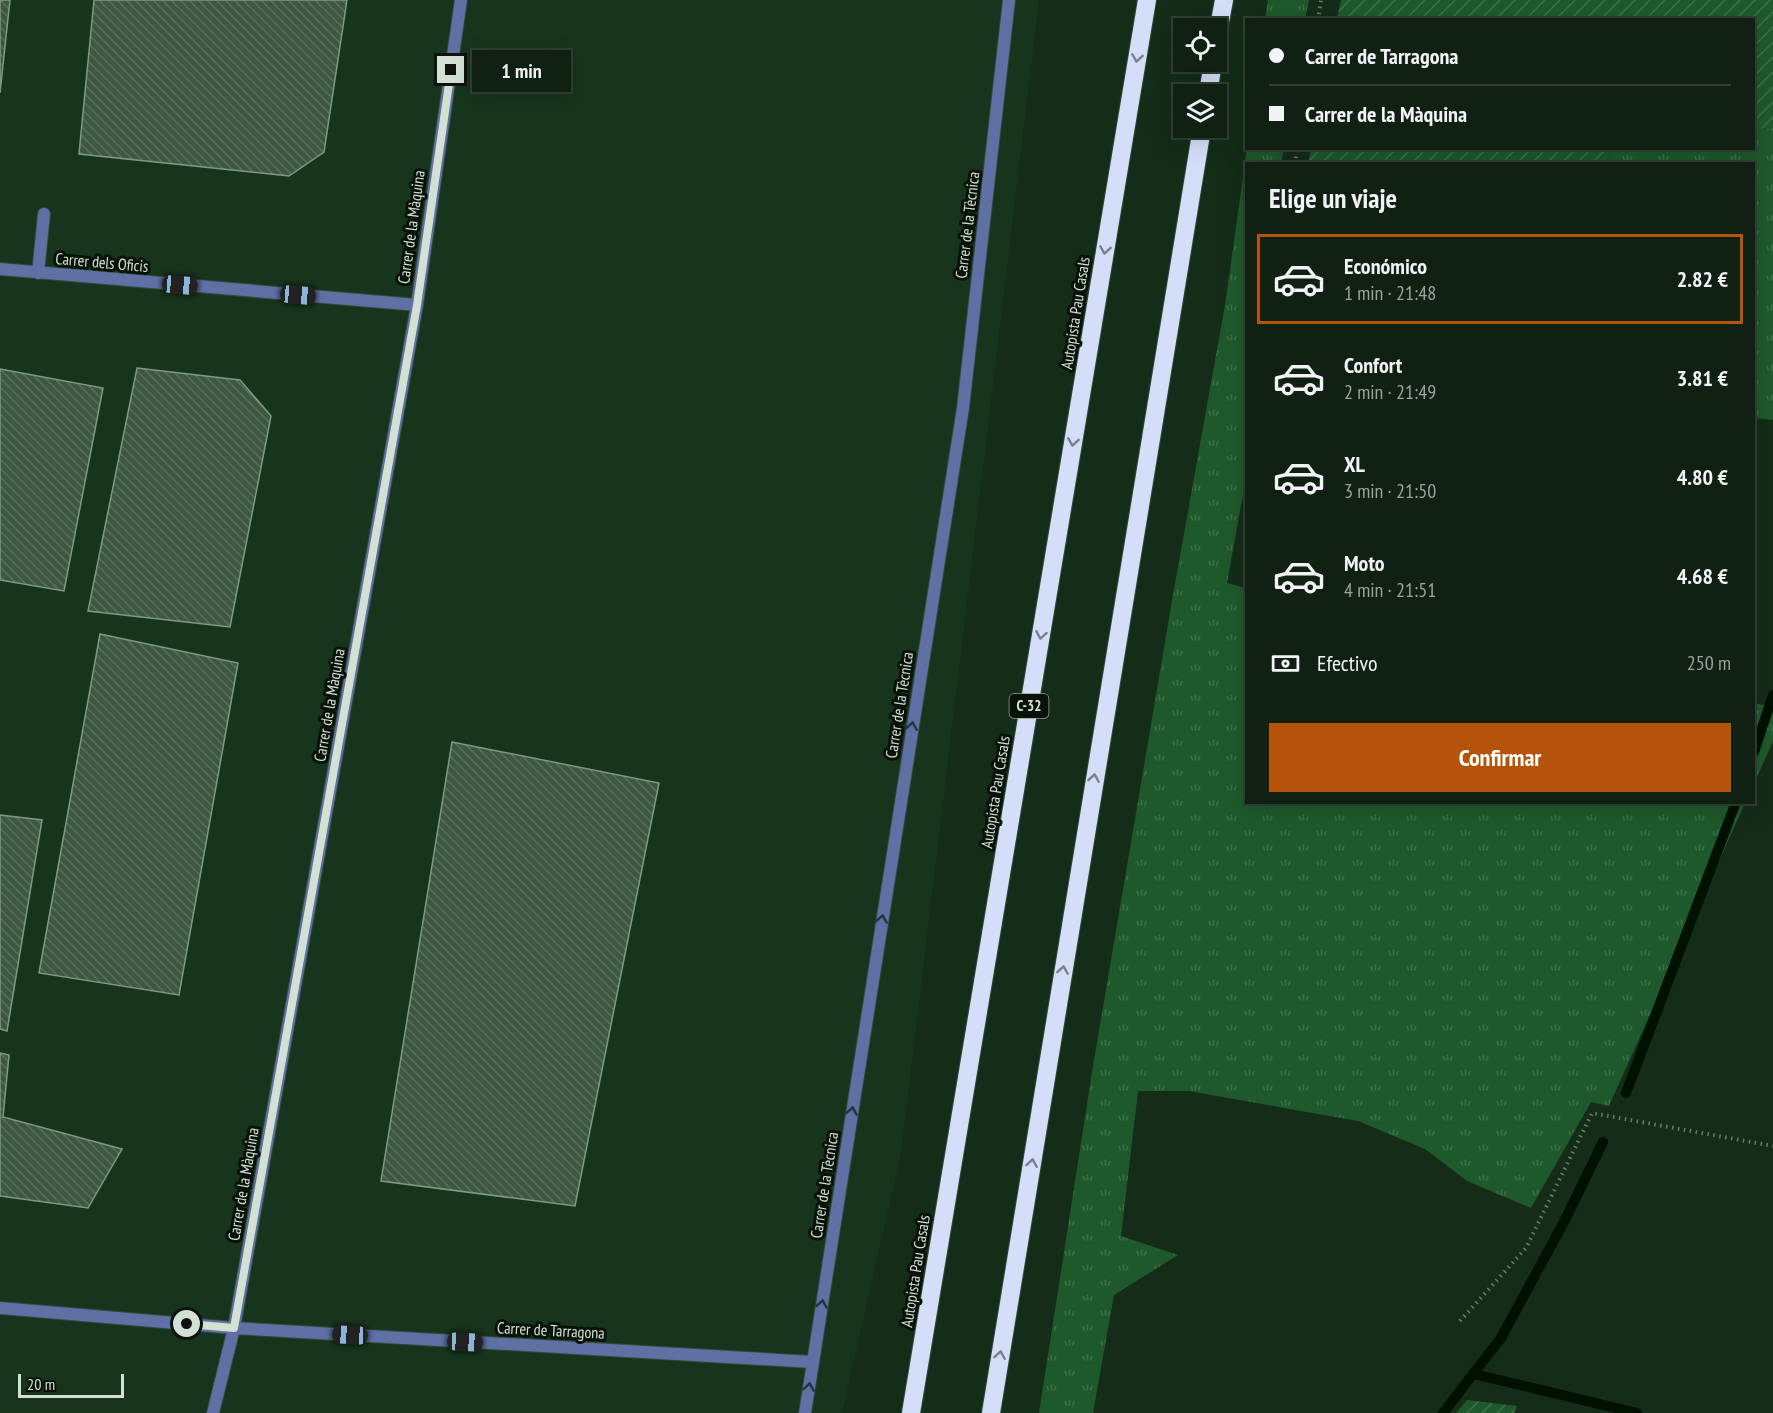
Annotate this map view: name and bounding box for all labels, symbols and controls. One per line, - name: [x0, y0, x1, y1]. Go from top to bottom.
- map controls: [1173, 18, 1227, 138]
- button: locate: [1173, 18, 1227, 72]
- text: Carrer de Tarragona: [1305, 42, 1458, 70]
- callout: 1 min: [472, 49, 571, 91]
- one-way arrow: [1131, 52, 1144, 62]
- route end: [437, 56, 464, 83]
- text: 1 min: [501, 58, 542, 84]
- button: layers: [1173, 84, 1227, 138]
- text: Carrer de la Màquina: [1305, 100, 1467, 128]
- street label: Carrer de la Màquina: [393, 169, 429, 285]
- street label: Carrer de la Tècnica: [951, 170, 983, 280]
- text: Elige un viaje: [1269, 181, 1397, 215]
- one-way arrow: [1100, 245, 1112, 255]
- street label: Carrer dels Oficis: [55, 248, 149, 276]
- icon: car: [1272, 252, 1326, 306]
- text: Económico: [1344, 252, 1427, 280]
- street label: Autopista Pau Casals: [1056, 255, 1094, 371]
- text: 2.82 €: [1677, 265, 1728, 293]
- car: [161, 274, 199, 296]
- text: 1 min · 21:48: [1344, 280, 1436, 306]
- car: [279, 284, 317, 306]
- icon: car: [1272, 351, 1326, 405]
- text: Confort: [1344, 351, 1402, 379]
- text: 3.81 €: [1677, 364, 1728, 392]
- text: 2 min · 21:49: [1344, 379, 1436, 405]
- one-way arrow: [1068, 438, 1080, 447]
- icon: car: [1272, 450, 1326, 504]
- text: XL: [1344, 450, 1365, 478]
- text: 4.80 €: [1677, 463, 1728, 491]
- text: 3 min · 21:50: [1344, 478, 1436, 504]
- icon: car: [1272, 549, 1326, 603]
- text: Moto: [1344, 549, 1385, 577]
- text: 4.68 €: [1677, 562, 1728, 590]
- text: 4 min · 21:51: [1344, 577, 1436, 603]
- one-way arrow: [1035, 629, 1048, 639]
- street label: Carrer de la Màquina: [309, 647, 349, 763]
- icon: cash: [1269, 647, 1302, 680]
- text: Efectivo: [1317, 649, 1378, 677]
- street label: Carrer de la Tècnica: [881, 650, 917, 760]
- text: 250 m: [1687, 650, 1731, 676]
- road number: C-32: [1010, 694, 1048, 718]
- one-way arrow: [906, 722, 918, 731]
- button: Confirmar: [1269, 723, 1731, 792]
- street label: Autopista Pau Casals: [976, 734, 1014, 850]
- one-way arrow: [1088, 773, 1100, 782]
- one-way arrow: [876, 914, 888, 923]
- one-way arrow: [1056, 966, 1069, 976]
- one-way arrow: [845, 1107, 858, 1117]
- street label: Carrer de la Màquina: [223, 1126, 263, 1242]
- street label: Carrer de la Tècnica: [806, 1130, 842, 1240]
- one-way arrow: [1025, 1158, 1037, 1167]
- street label: Autopista Pau Casals: [896, 1213, 934, 1329]
- one-way arrow: [815, 1299, 827, 1309]
- route start: [173, 1310, 200, 1337]
- street label: Carrer de Tarragona: [497, 1317, 605, 1343]
- car: [332, 1325, 368, 1345]
- car: [447, 1332, 483, 1352]
- one-way arrow: [994, 1351, 1006, 1360]
- scale bar: [18, 1371, 124, 1398]
- text: 20 m: [27, 1374, 55, 1394]
- one-way arrow: [802, 1383, 814, 1392]

